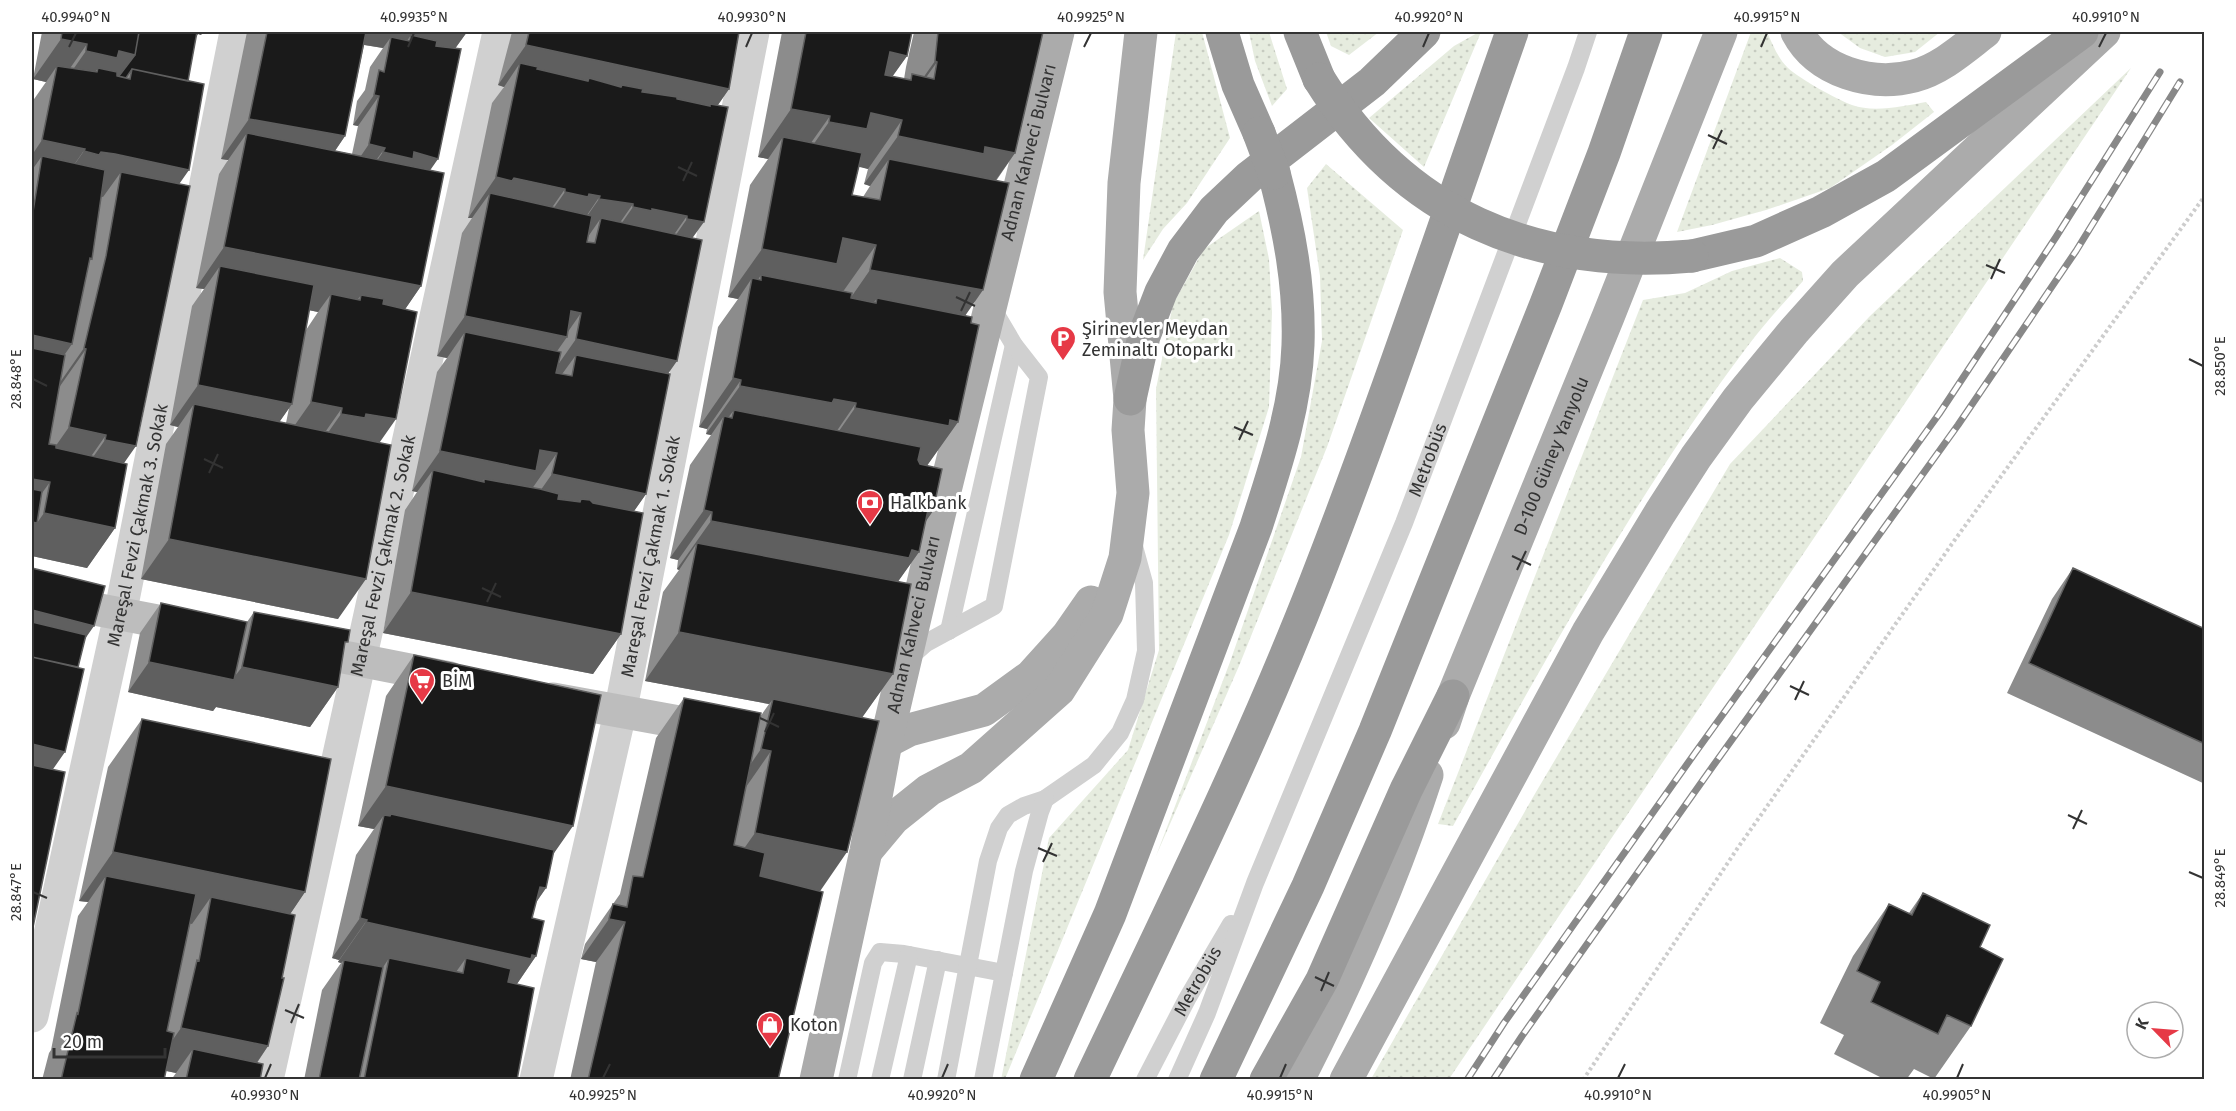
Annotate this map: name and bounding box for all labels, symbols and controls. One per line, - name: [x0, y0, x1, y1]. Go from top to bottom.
- text: 40.9940°N: [41, 8, 111, 26]
- text: 40.9935°N: [380, 8, 448, 26]
- text: 40.9930°N: [718, 8, 786, 26]
- text: 40.9925°N: [1057, 8, 1125, 26]
- text: 40.9920°N: [1395, 8, 1463, 26]
- text: 40.9915°N: [1734, 8, 1800, 26]
- text: 40.9910°N: [2072, 8, 2140, 26]
- street label: Adnan Kahveci Bulvarı: [996, 61, 1061, 243]
- place label: Şirinevler Meydan Zeminaltı Otoparkı: [1082, 318, 1234, 361]
- parking icon: Şirinevler Meydan Zeminaltı Otoparkı: [1048, 324, 1078, 362]
- text: 28.850°E: [2211, 336, 2229, 396]
- text: 28.848°E: [7, 349, 25, 409]
- street label: D-100 Güney Yanyolu: [1509, 373, 1594, 539]
- street label: Mareşal Fevzi Çakmak 3. Sokak: [102, 401, 173, 649]
- street label: Metrobüs: [1404, 420, 1452, 500]
- street label: Mareşal Fevzi Çakmak 2. Sokak: [346, 432, 421, 679]
- street label: Mareşal Fevzi Çakmak 1. Sokak: [616, 433, 685, 679]
- bank icon: Halkbank: [855, 488, 885, 526]
- place label: Halkbank: [890, 492, 967, 514]
- street label: Adnan Kahveci Bulvarı: [882, 533, 945, 715]
- supermarket icon: BİM: [407, 666, 437, 704]
- place label: BİM: [442, 670, 472, 692]
- text: 28.849°E: [2211, 849, 2229, 907]
- text: 28.847°E: [7, 863, 25, 921]
- street label: Metrobüs: [1169, 942, 1226, 1020]
- north arrow: [2125, 1000, 2185, 1060]
- shop icon: Koton: [755, 1010, 785, 1048]
- place label: Koton: [790, 1014, 838, 1036]
- text: K: [2131, 1014, 2153, 1032]
- scale bar: [54, 1021, 165, 1059]
- text: 20 m: [63, 1031, 102, 1053]
- text: 40.9930°N: [231, 1086, 299, 1104]
- text: 40.9925°N: [569, 1086, 637, 1104]
- text: 40.9920°N: [908, 1086, 976, 1104]
- text: 40.9915°N: [1247, 1086, 1313, 1104]
- text: 40.9910°N: [1584, 1086, 1652, 1104]
- text: 40.9905°N: [1922, 1086, 1992, 1104]

